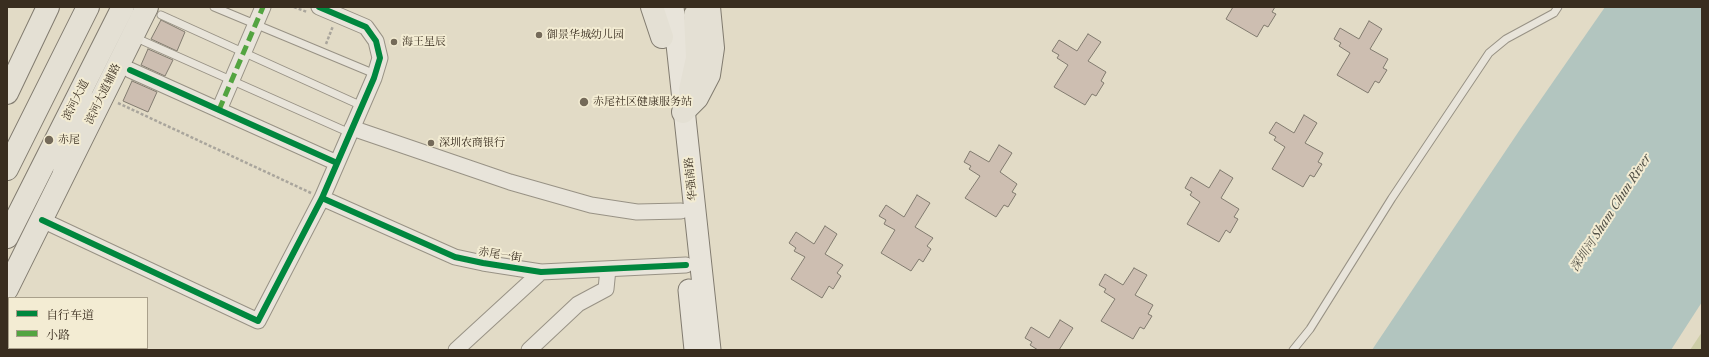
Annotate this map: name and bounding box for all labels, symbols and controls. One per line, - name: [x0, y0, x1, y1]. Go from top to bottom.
- place label: 御景华城幼儿园: [547, 28, 624, 42]
- marker: 御景华城幼儿园: [534, 30, 544, 40]
- place label: 海王星辰: [402, 35, 446, 49]
- marker: 海王星辰: [389, 37, 399, 47]
- street label: 滨河大道辅路: [83, 61, 123, 127]
- street label: 滨河大道: [60, 77, 92, 123]
- place label: 赤尾社区健康服务站: [593, 95, 692, 109]
- marker: 赤尾社区健康服务站: [578, 96, 590, 108]
- place label: 赤尾: [58, 133, 80, 147]
- marker: 赤尾: [43, 134, 55, 146]
- place label: 深圳农商银行: [439, 136, 505, 150]
- marker: 深圳农商银行: [426, 138, 436, 148]
- water label: 深圳河 Sham Chun River: [1568, 152, 1654, 274]
- street label: 华强南路: [682, 156, 700, 202]
- street label: 赤尾一街: [477, 245, 523, 265]
- legend: [8, 297, 148, 349]
- text: 自行车道: [46, 307, 94, 322]
- text: 小路: [46, 327, 70, 342]

